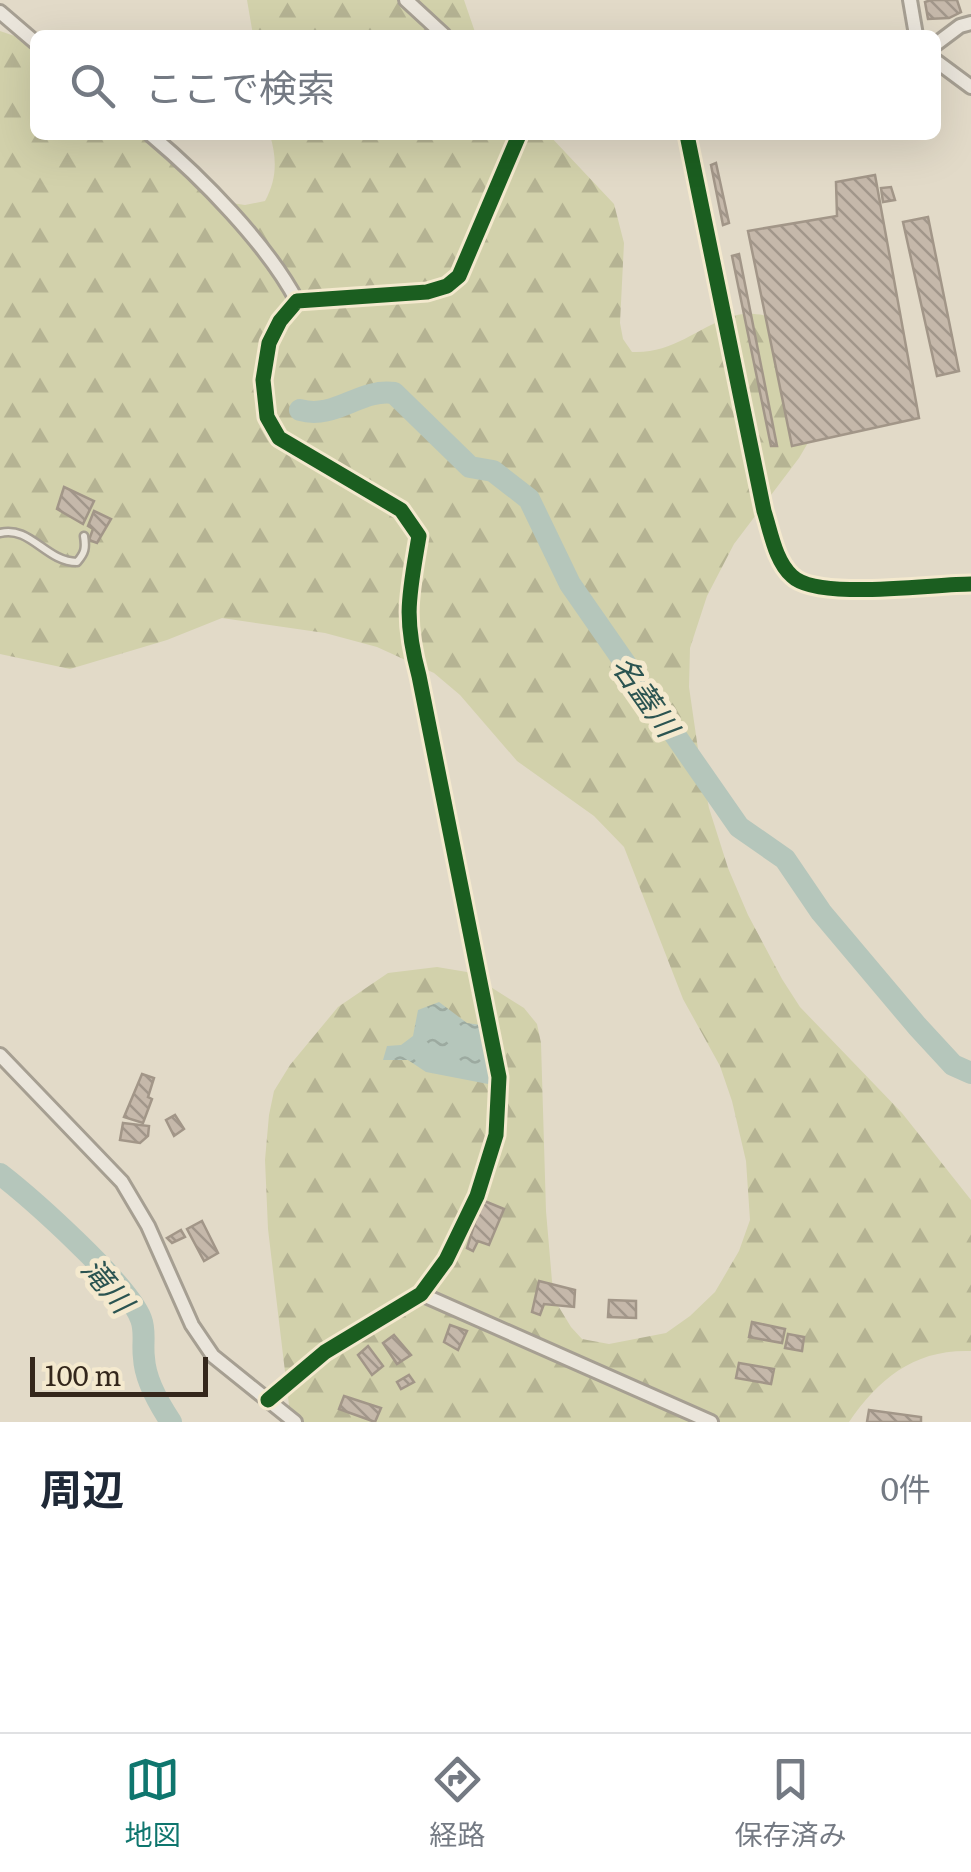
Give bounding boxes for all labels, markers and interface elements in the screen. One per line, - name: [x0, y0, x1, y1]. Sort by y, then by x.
- search box: [30, 30, 941, 140]
- text: ここで検索: [145, 57, 335, 114]
- icon: search: [65, 58, 120, 113]
- water label: 名蓋川: [603, 646, 693, 747]
- water label: 滝川: [73, 1247, 147, 1323]
- scale bar: [30, 1352, 208, 1396]
- text: 100 m: [45, 1353, 122, 1395]
- text: 周辺: [40, 1456, 124, 1518]
- text: 0件: [881, 1463, 931, 1511]
- tab: 地図: [124, 1752, 181, 1854]
- tab: 経路: [429, 1752, 486, 1854]
- tab: 保存済み: [734, 1752, 847, 1854]

